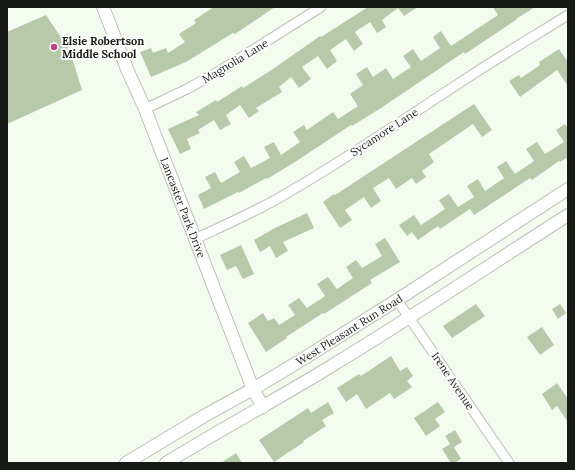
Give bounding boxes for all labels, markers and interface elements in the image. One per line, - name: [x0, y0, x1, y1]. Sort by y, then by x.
- place label: Elsie Robertson Middle School: [62, 34, 144, 61]
- street label: Magnolia Lane: [199, 36, 271, 86]
- marker: Elsie Robertson Middle School: [49, 42, 59, 52]
- street label: Sycamore Lane: [347, 105, 421, 159]
- street label: Lancaster Park Drive: [157, 155, 209, 260]
- street label: West Pleasant Run Road: [293, 291, 406, 369]
- street label: Irene Avenue: [428, 349, 478, 413]

